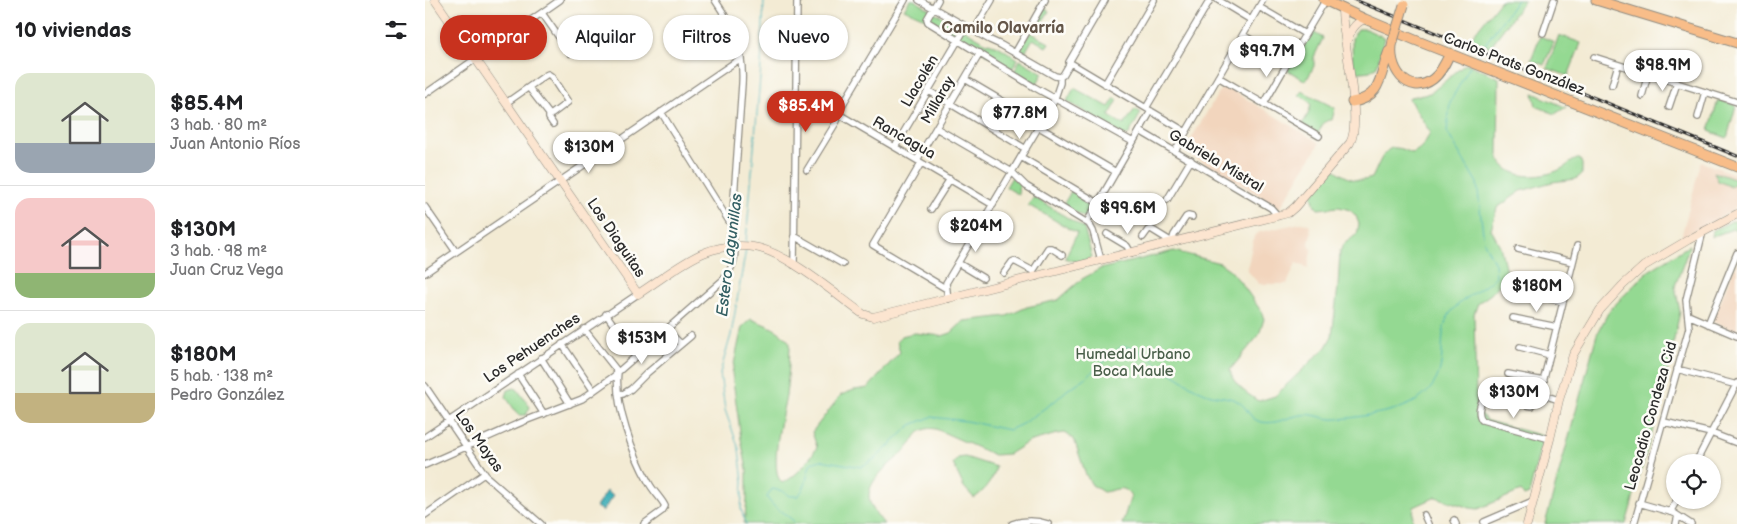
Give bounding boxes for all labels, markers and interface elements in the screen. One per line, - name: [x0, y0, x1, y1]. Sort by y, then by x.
- chip: Comprar: [440, 15, 547, 60]
- chip: Alquilar: [557, 15, 653, 60]
- chip: Filtros: [663, 15, 749, 60]
- chip: Nuevo: [759, 15, 848, 60]
- icon: filters: [382, 16, 410, 44]
- text: 10 viviendas: [15, 18, 131, 43]
- district label: Camilo Olavarría: [942, 19, 1064, 38]
- street label: Carlos Prats González: [1441, 28, 1588, 100]
- pin: $99.7M: [1226, 36, 1308, 78]
- text: $99.7M: [1239, 42, 1295, 61]
- pin: $98.9M: [1622, 49, 1704, 92]
- street label: Llacolén: [897, 51, 943, 111]
- text: $98.9M: [1635, 56, 1691, 75]
- street label: Millaray: [917, 73, 959, 127]
- pin: $85.4M: [765, 90, 847, 133]
- text: $85.4M: [170, 91, 244, 116]
- icon: home: [55, 93, 115, 153]
- text: $85.4M: [778, 97, 834, 116]
- pin: $77.8M: [979, 98, 1061, 140]
- text: $77.8M: [992, 104, 1048, 123]
- street label: Rancagua: [869, 112, 939, 164]
- text: 3 hab. · 80 m²: [170, 116, 267, 135]
- street label: Gabriela Mistral: [1165, 125, 1267, 197]
- pin: $130M: [554, 132, 624, 174]
- text: Juan Antonio Ríos: [170, 135, 300, 154]
- text: $130M: [564, 138, 614, 157]
- water label: Estero Lagunillas: [713, 192, 747, 318]
- pin: $99.6M: [1087, 192, 1169, 235]
- street label: Los Diaguitas: [582, 195, 650, 282]
- text: $99.6M: [1100, 199, 1156, 218]
- pin: $204M: [941, 210, 1011, 253]
- text: $130M: [170, 217, 236, 242]
- text: $204M: [949, 217, 1003, 236]
- icon: home: [55, 218, 115, 278]
- text: 3 hab. · 98 m²: [170, 242, 267, 261]
- text: Juan Cruz Vega: [170, 261, 284, 280]
- pin: $180M: [1502, 270, 1572, 313]
- text: $180M: [1512, 277, 1562, 296]
- street label: Los Pehuenches: [480, 308, 584, 387]
- pin: $153M: [607, 322, 677, 365]
- text: $153M: [617, 329, 667, 348]
- street label: Leocadio Condeza Cid: [1621, 339, 1681, 493]
- text: $180M: [170, 342, 237, 367]
- icon: home: [55, 343, 115, 403]
- park label: Humedal Urbano Boca Maule: [1075, 345, 1191, 381]
- text: 5 hab. · 138 m²: [170, 367, 273, 386]
- pin: $130M: [1479, 376, 1549, 419]
- text: $130M: [1489, 383, 1539, 402]
- text: Pedro González: [170, 386, 284, 405]
- street label: Los Mayas: [451, 406, 508, 476]
- map controls: [1666, 454, 1721, 509]
- button: locate: [1666, 454, 1721, 509]

